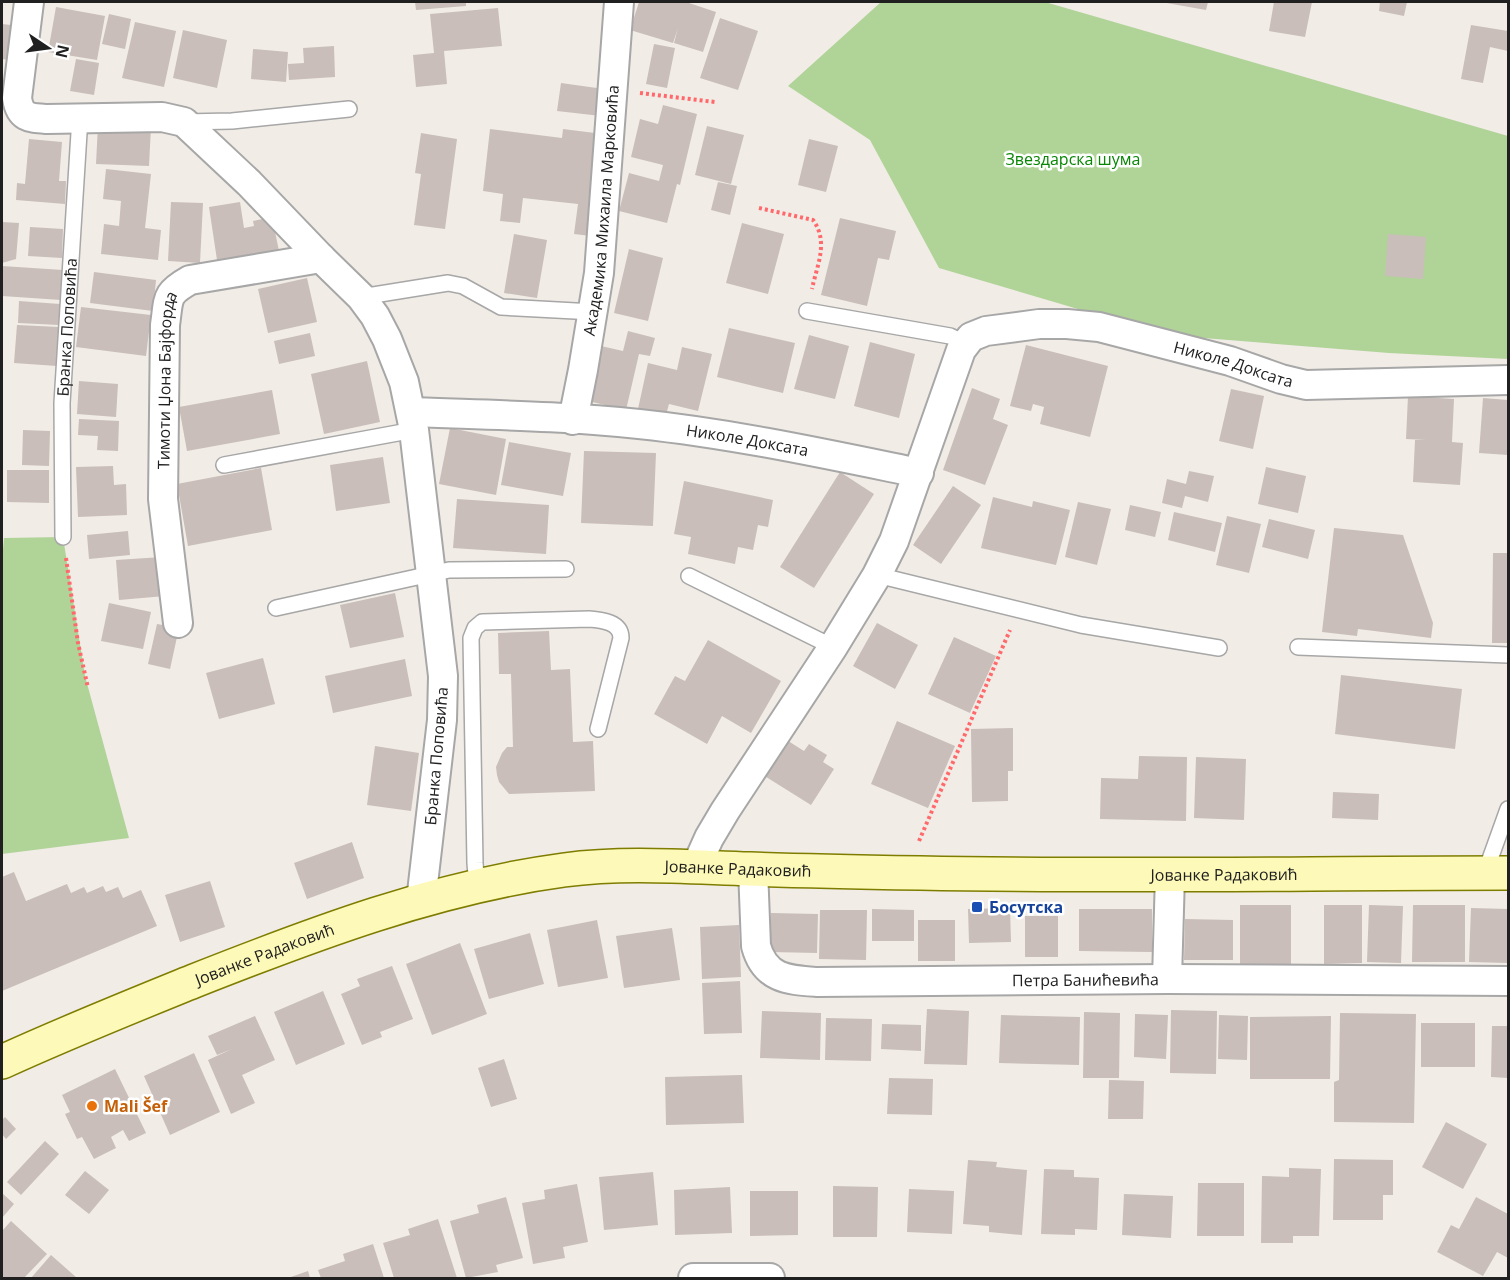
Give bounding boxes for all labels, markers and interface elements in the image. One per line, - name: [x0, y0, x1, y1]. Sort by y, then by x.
- north arrow: [18, 18, 78, 78]
- text: N: [50, 43, 75, 60]
- street label: Академика Михаила Марковића: [578, 84, 624, 337]
- park label: Звездарска шума: [1006, 148, 1140, 170]
- street label: Бранка Поповића: [51, 257, 82, 397]
- street label: Тимоти Џона Бајфорда: [152, 287, 182, 469]
- street label: Николе Доксата: [1171, 336, 1295, 393]
- street label: Николе Доксата: [685, 419, 811, 461]
- street label: Бранка Поповића: [419, 686, 453, 826]
- street label: Јованке Радаковић: [662, 855, 812, 882]
- street label: Јованке Радаковић: [1148, 863, 1298, 886]
- place label: Босутска: [989, 896, 1063, 918]
- marker: Босутска: [970, 900, 984, 914]
- street label: Јованке Радаковић: [190, 918, 337, 991]
- street label: Петра Банићевића: [1012, 968, 1159, 991]
- place label: Mali Šef: [104, 1095, 168, 1117]
- marker: Mali Šef: [85, 1099, 99, 1113]

